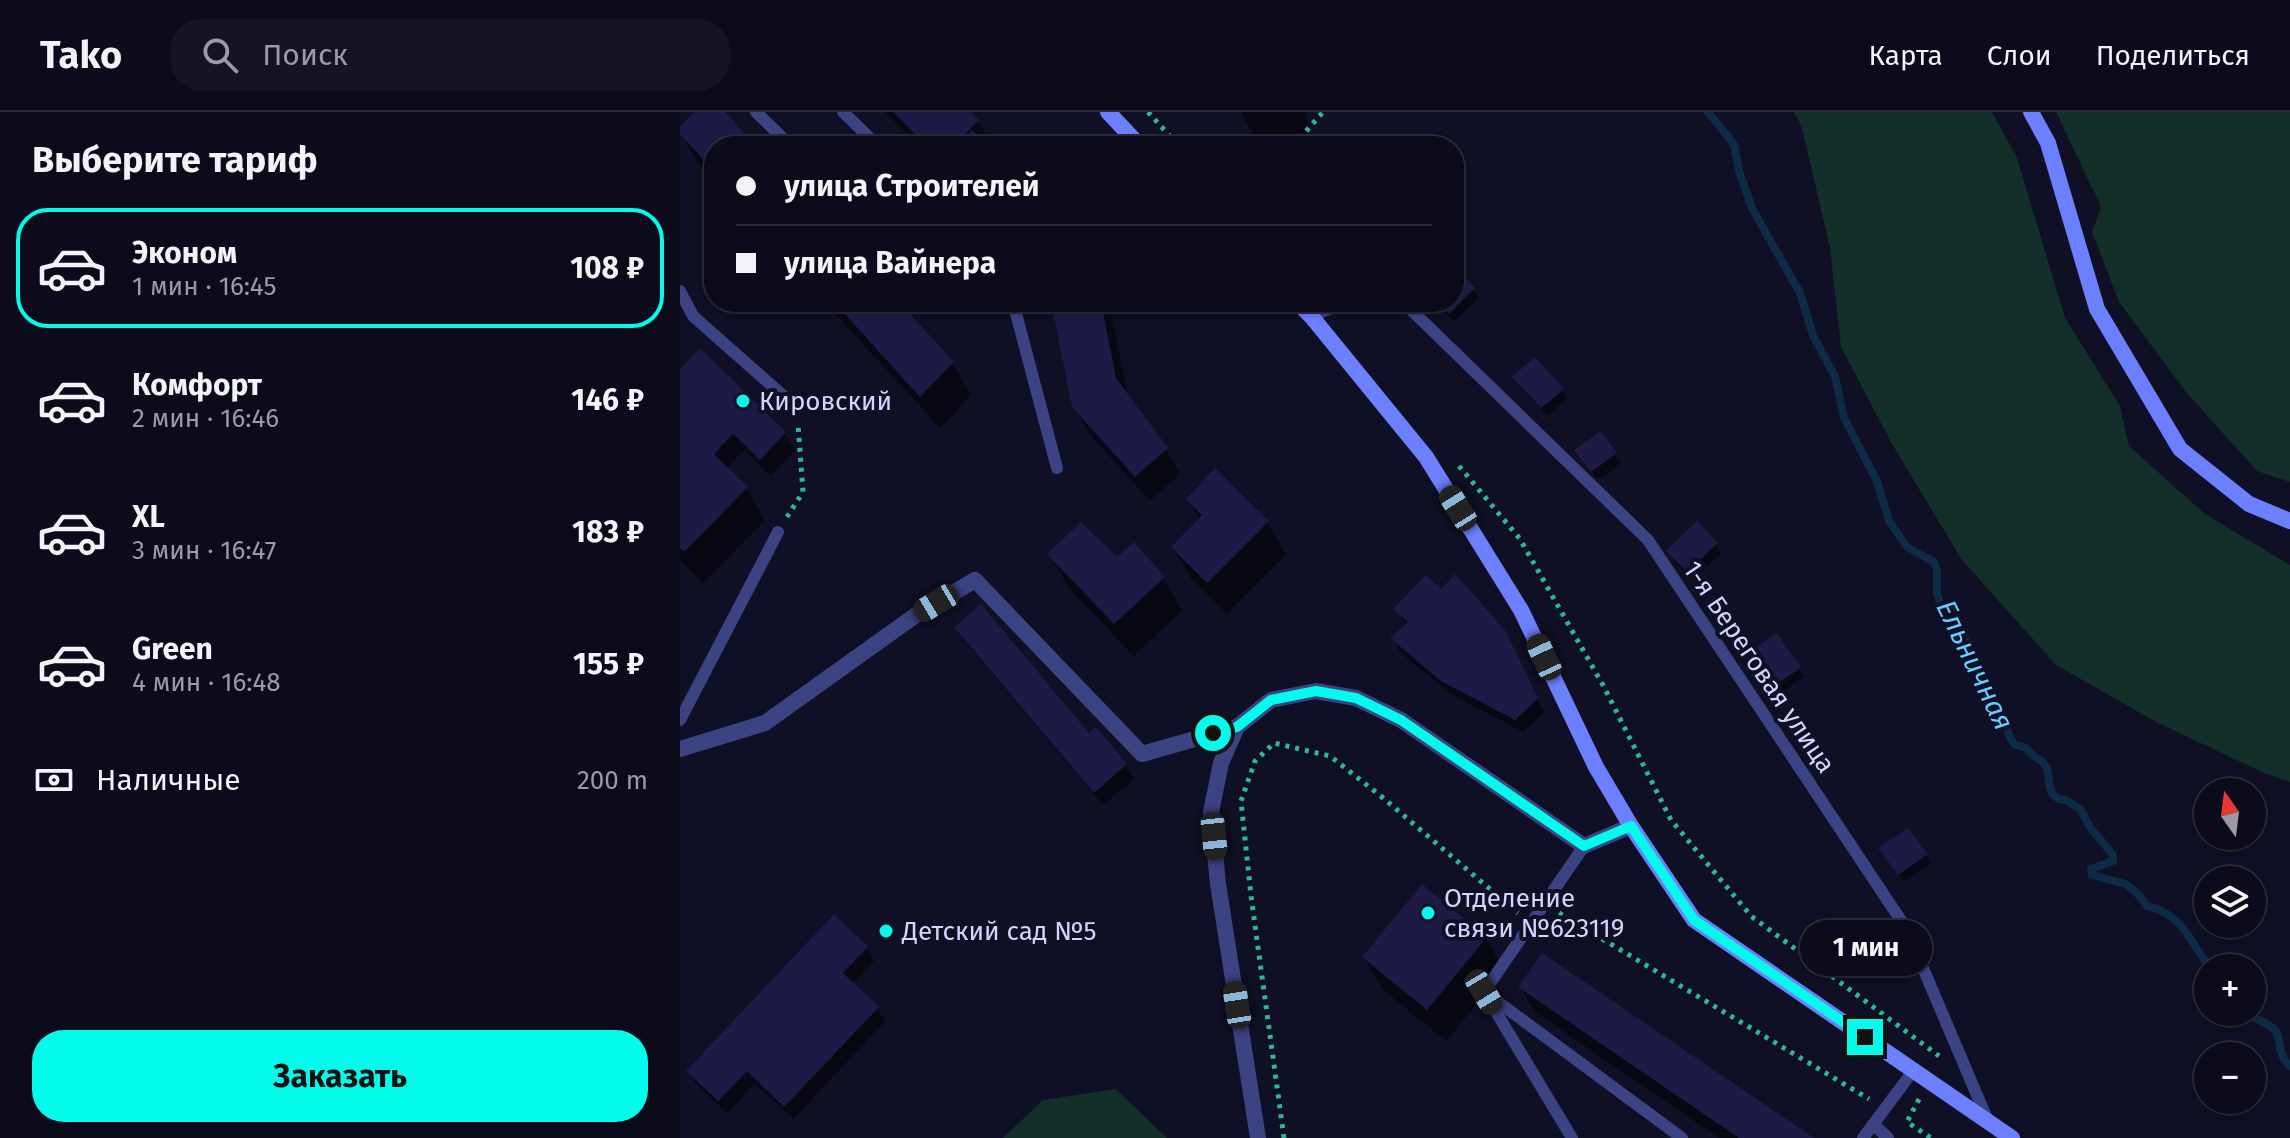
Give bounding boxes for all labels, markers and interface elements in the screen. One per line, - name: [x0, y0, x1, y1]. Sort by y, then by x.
- search box: [170, 19, 730, 91]
- text: Tako: [40, 32, 122, 78]
- icon: search: [198, 33, 242, 77]
- text: Поиск: [262, 37, 348, 73]
- text: Карта: [1868, 39, 1943, 72]
- text: Слои: [1987, 39, 2052, 72]
- text: Поделиться: [2096, 39, 2250, 72]
- text: Выберите тариф: [32, 138, 318, 182]
- text: улица Строителей: [784, 168, 1040, 204]
- icon: car: [36, 232, 108, 304]
- text: Эконом: [132, 235, 237, 271]
- text: улица Вайнера: [784, 245, 996, 281]
- text: 108 ₽: [570, 250, 644, 286]
- text: 1 мин · 16:45: [132, 271, 276, 302]
- icon: car: [36, 364, 108, 436]
- text: Комфорт: [132, 367, 262, 403]
- text: 146 ₽: [571, 382, 644, 418]
- place label: Кировский: [759, 386, 892, 417]
- marker: Кировский: [734, 392, 752, 410]
- text: 2 мин · 16:46: [132, 403, 279, 434]
- car: [1435, 481, 1481, 535]
- icon: car: [36, 496, 108, 568]
- text: XL: [132, 499, 165, 535]
- text: 183 ₽: [572, 514, 644, 550]
- text: 3 мин · 16:47: [132, 535, 276, 566]
- street label: 1-я Береговая улица: [1676, 555, 1842, 779]
- car: [909, 580, 963, 626]
- water label: Ельничная: [1929, 595, 2021, 735]
- icon: car: [36, 628, 108, 700]
- car: [1523, 630, 1565, 684]
- text: Green: [132, 631, 213, 667]
- text: 155 ₽: [573, 646, 644, 682]
- text: 4 мин · 16:48: [132, 667, 281, 698]
- route start: [1195, 715, 1231, 751]
- icon: cash: [32, 758, 76, 802]
- text: Наличные: [96, 762, 241, 798]
- text: 200 m: [577, 765, 648, 796]
- north arrow: [2194, 778, 2266, 850]
- map controls: [2194, 778, 2266, 1114]
- car: [1200, 811, 1228, 861]
- button: layers: [2194, 866, 2266, 938]
- place label: Отделение связи №623119: [1444, 883, 1624, 944]
- marker: Отделение связи №623119: [1419, 904, 1437, 922]
- place label: Детский сад №5: [901, 916, 1096, 947]
- callout: 1 мин: [1799, 921, 1931, 977]
- marker: Детский сад №5: [877, 922, 895, 940]
- text: 1 мин: [1833, 932, 1899, 963]
- button: +: [2194, 954, 2266, 1026]
- car: [1461, 965, 1507, 1019]
- car: [1221, 979, 1253, 1031]
- route end: [1847, 1019, 1883, 1055]
- button: Заказать: [32, 1030, 648, 1122]
- button: −: [2194, 1042, 2266, 1114]

